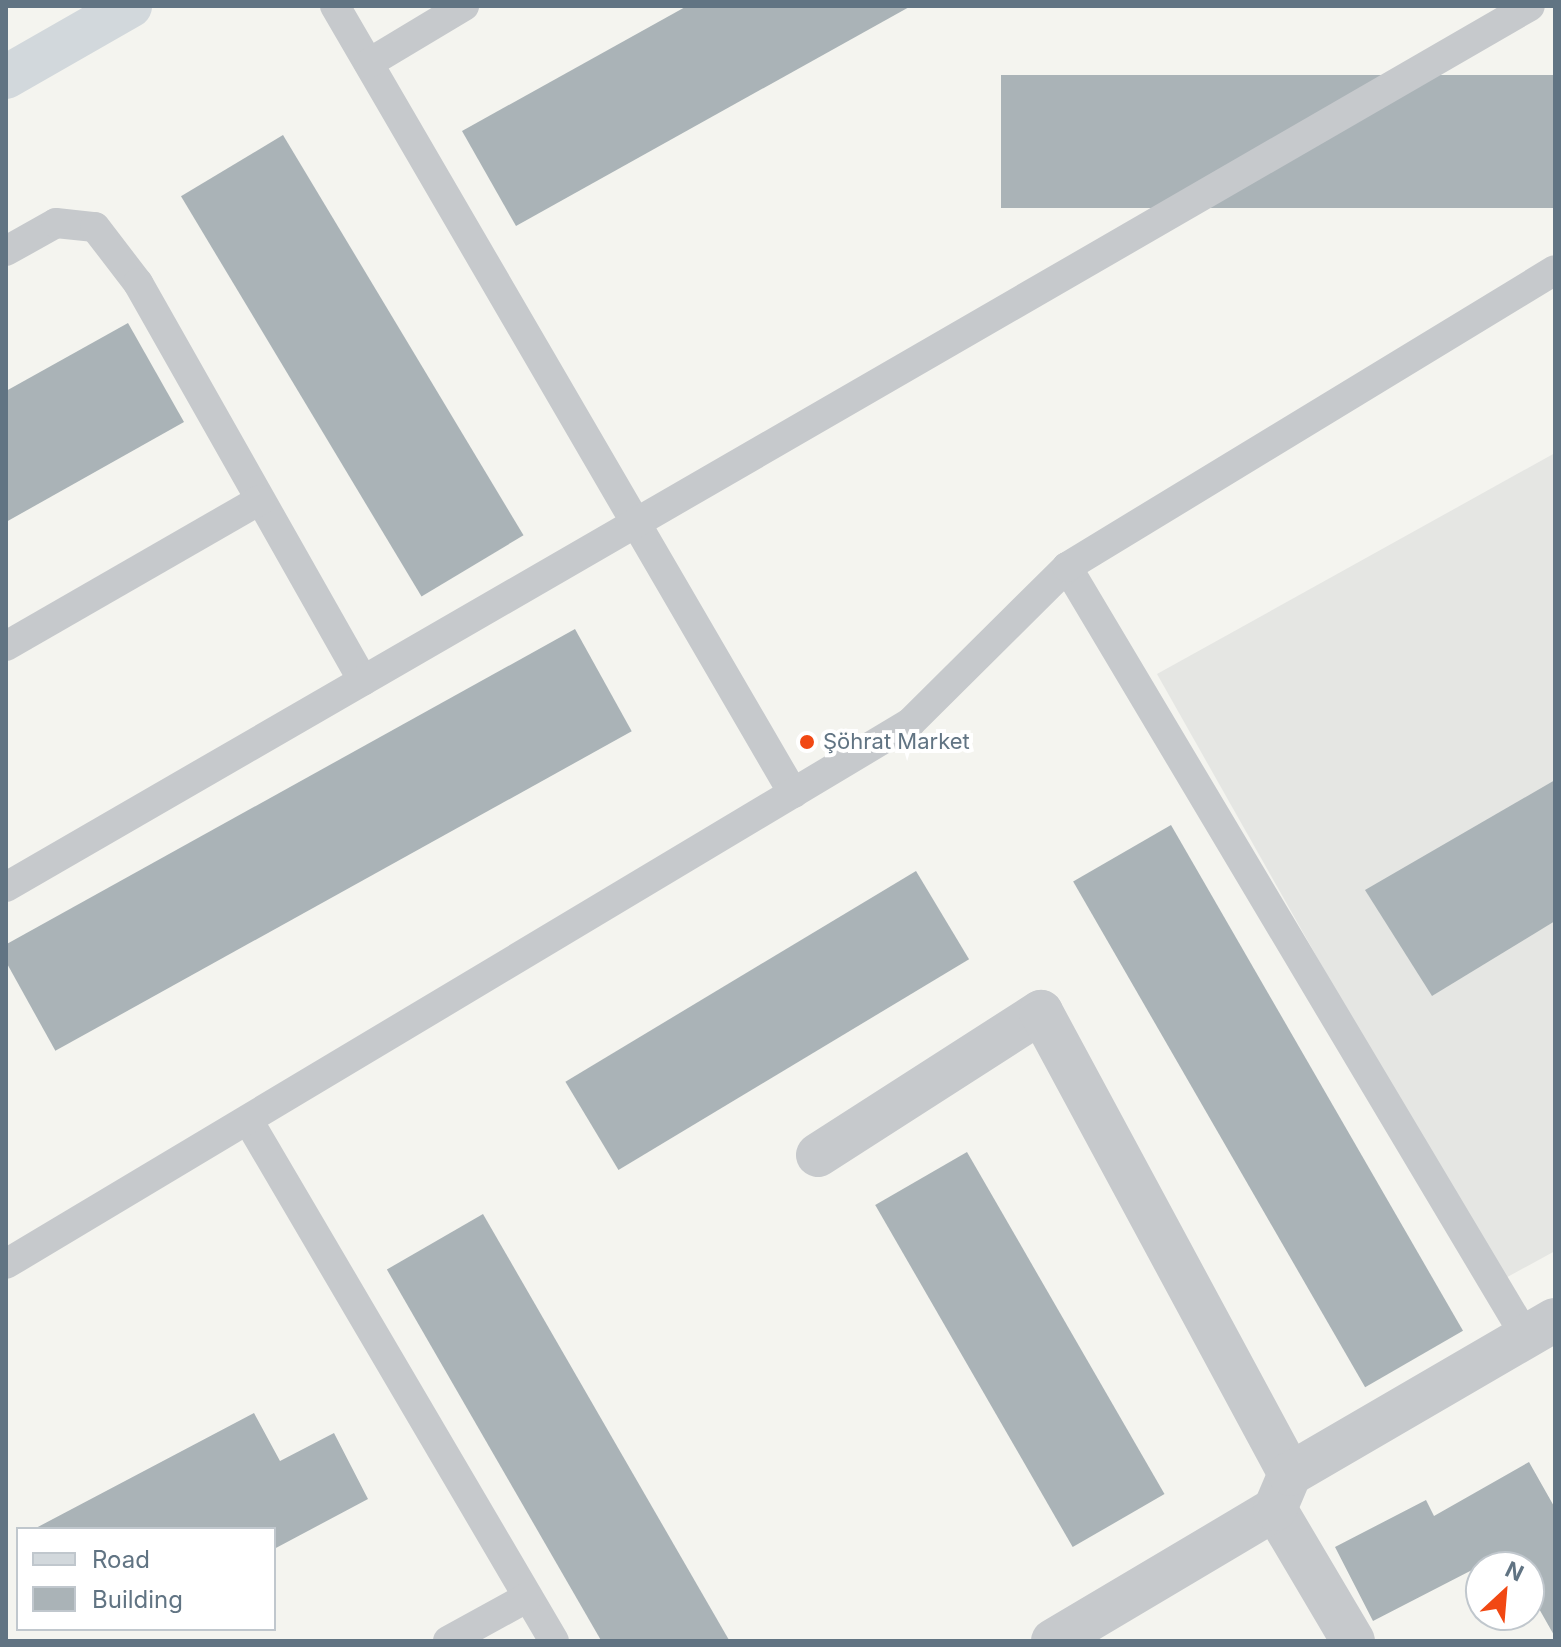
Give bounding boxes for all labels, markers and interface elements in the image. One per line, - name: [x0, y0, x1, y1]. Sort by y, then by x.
- place label: Şöhrat Market: [823, 729, 970, 755]
- marker: Şöhrat Market: [798, 733, 816, 751]
- legend: [16, 1527, 276, 1631]
- text: Road: [92, 1545, 150, 1574]
- north arrow: [1465, 1551, 1545, 1631]
- text: N: [1501, 1556, 1528, 1587]
- text: Building: [92, 1585, 183, 1614]

